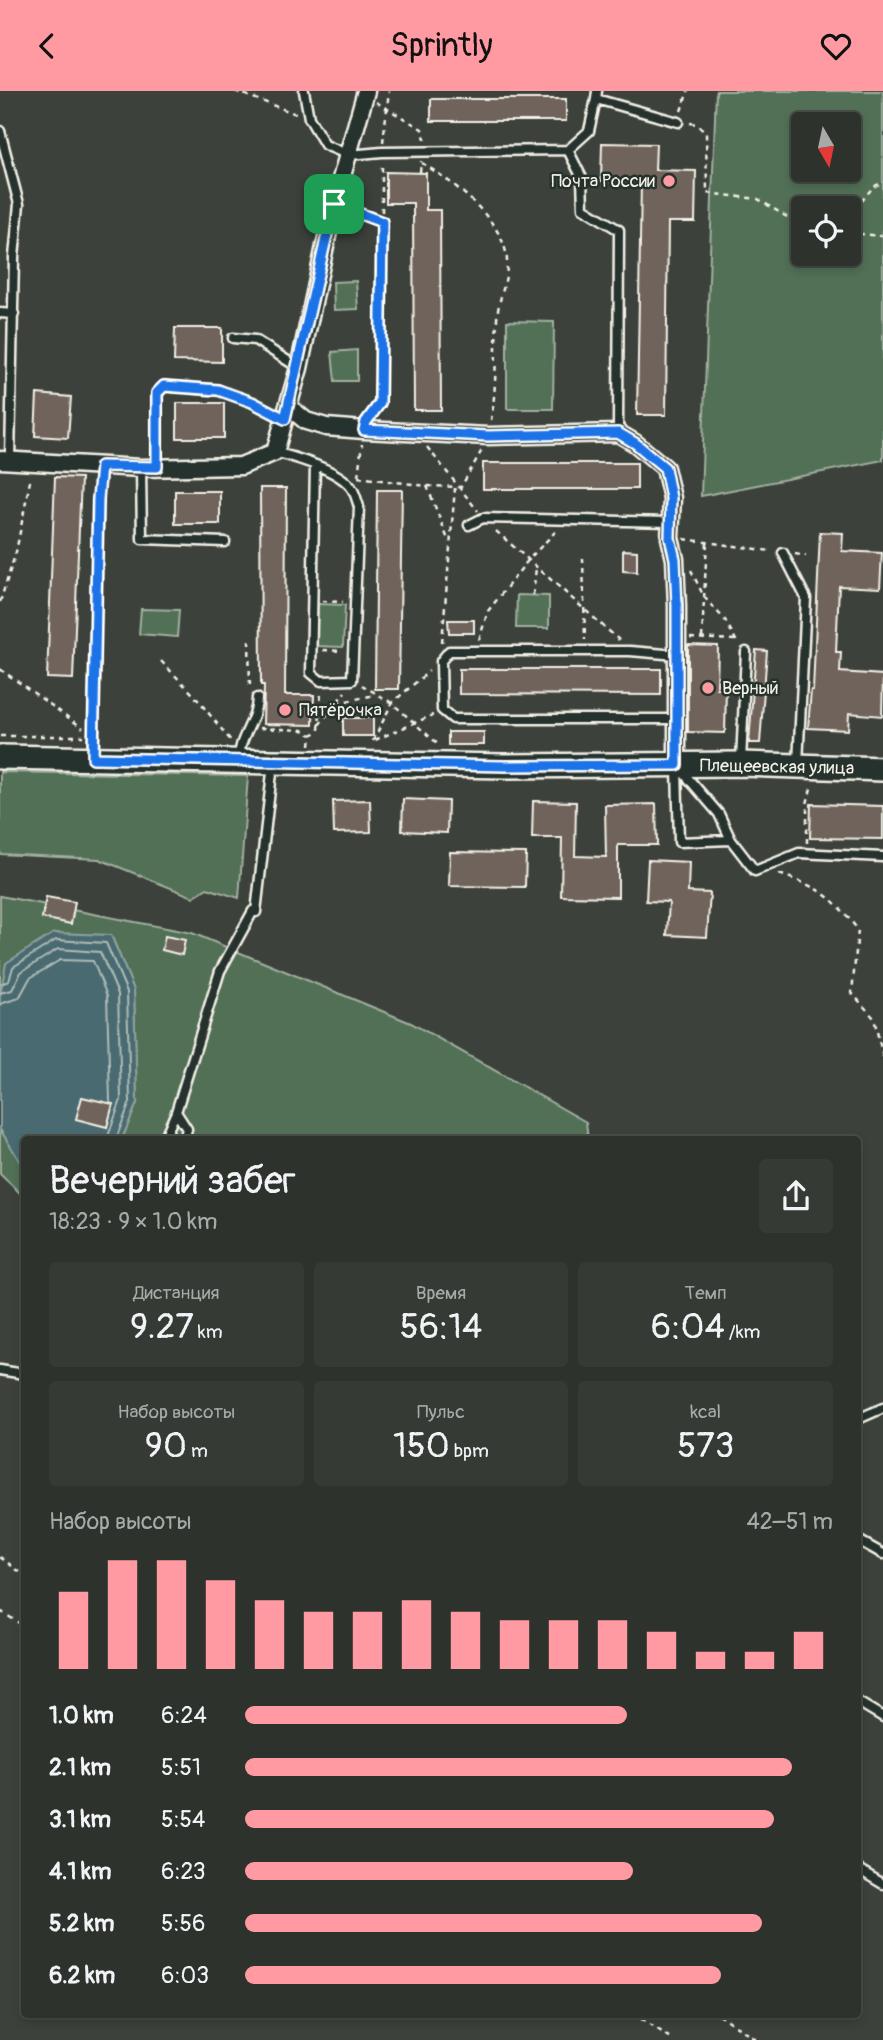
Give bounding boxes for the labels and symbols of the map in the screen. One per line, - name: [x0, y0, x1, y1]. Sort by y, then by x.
- north arrow: [791, 112, 861, 182]
- place label: Почта России: [551, 170, 655, 193]
- marker: Почта России: [661, 173, 677, 189]
- pin: [304, 174, 364, 234]
- place label: Верный: [722, 677, 779, 700]
- marker: Верный: [700, 680, 716, 696]
- place label: Пятёрочка: [299, 699, 382, 722]
- marker: Пятёрочка: [277, 702, 293, 718]
- street label: Плещеевская улица: [700, 754, 854, 780]

